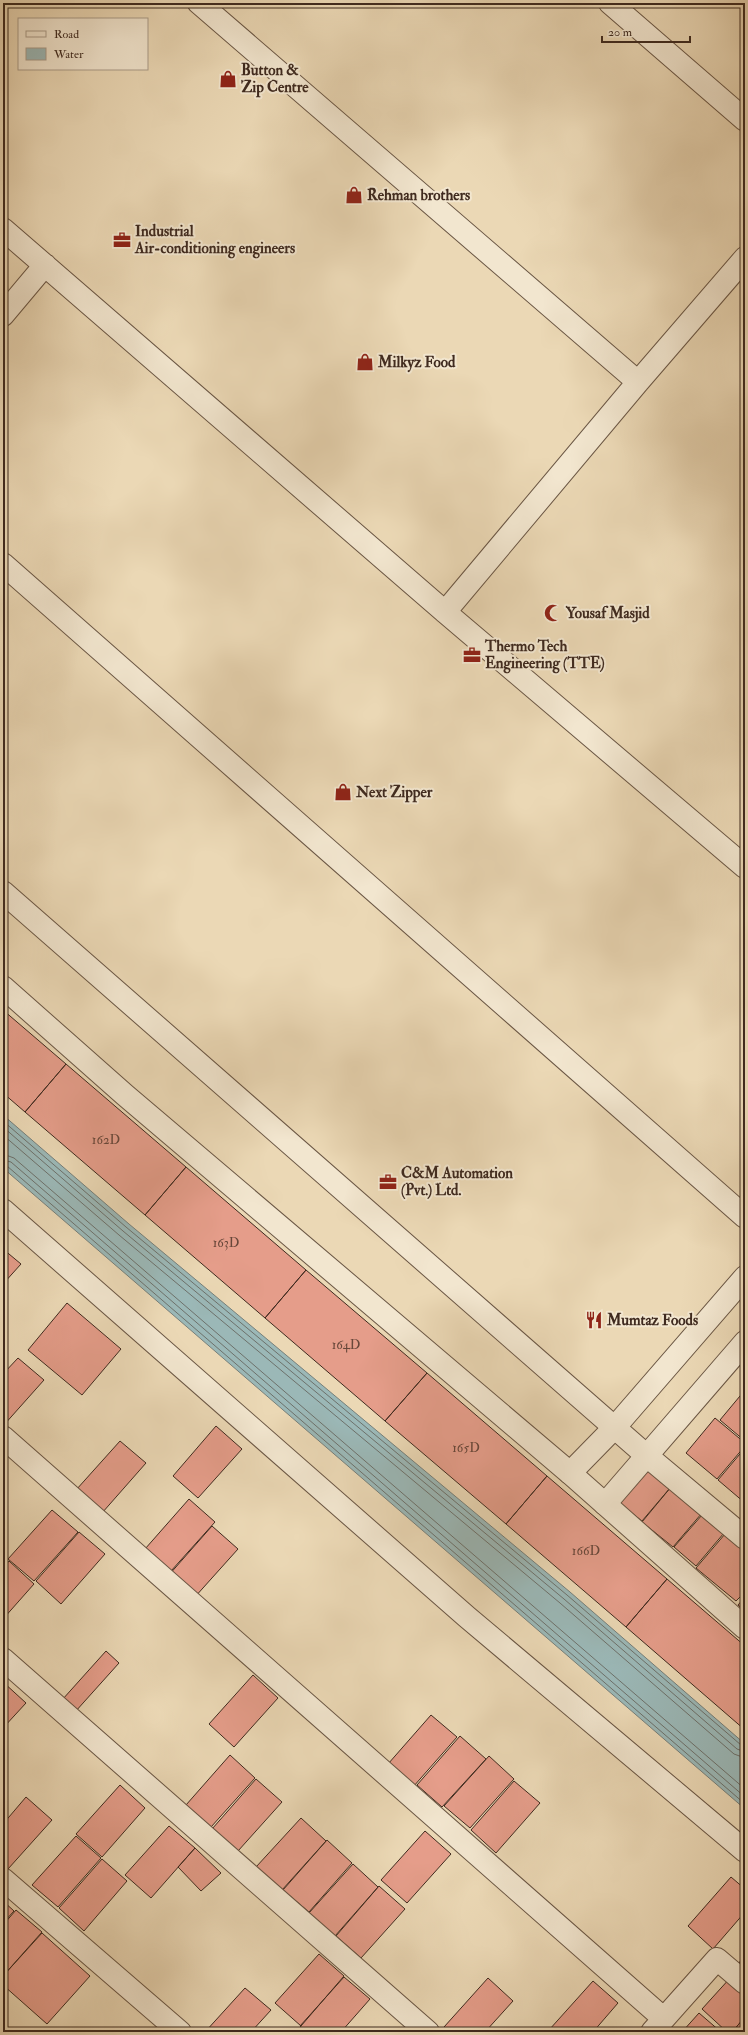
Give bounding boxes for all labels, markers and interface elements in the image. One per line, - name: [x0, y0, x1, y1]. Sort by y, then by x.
- legend: [18, 18, 148, 70]
- scale bar: [602, 18, 690, 44]
- text: 20 m: [608, 25, 633, 40]
- text: Road: [54, 27, 79, 42]
- text: Water: [53, 47, 84, 62]
- place label: Button & Zip Centre: [241, 61, 309, 98]
- shop icon: Button & Zip Centre: [218, 69, 238, 89]
- shop icon: Rehman brothers: [344, 185, 364, 205]
- place label: Rehman brothers: [367, 186, 470, 205]
- place label: Industrial Air-conditioning engineers: [134, 222, 295, 259]
- office icon: Industrial Air-conditioning engineers: [112, 230, 132, 250]
- shop icon: Milkyz Food: [355, 352, 375, 372]
- place label: Milkyz Food: [377, 353, 456, 373]
- mosque icon: Yousaf Masjid: [543, 603, 563, 623]
- place label: Yousaf Masjid: [565, 604, 650, 623]
- place label: Thermo Tech Engineering (TTE): [484, 637, 605, 674]
- office icon: Thermo Tech Engineering (TTE): [462, 645, 482, 665]
- shop icon: Next Zipper: [333, 782, 353, 802]
- place label: Next Zipper: [355, 783, 433, 803]
- house number: 162D: [92, 1132, 120, 1148]
- place label: C&M Automation (Pvt.) Ltd.: [401, 1164, 513, 1200]
- office icon: C&M Automation (Pvt.) Ltd.: [378, 1172, 398, 1192]
- house number: 163D: [213, 1235, 239, 1251]
- restaurant icon: Mumtaz Foods: [584, 1310, 604, 1330]
- place label: Mumtaz Foods: [606, 1311, 698, 1330]
- house number: 164D: [332, 1337, 360, 1353]
- house number: 165D: [452, 1440, 480, 1456]
- house number: 166D: [572, 1543, 600, 1559]

